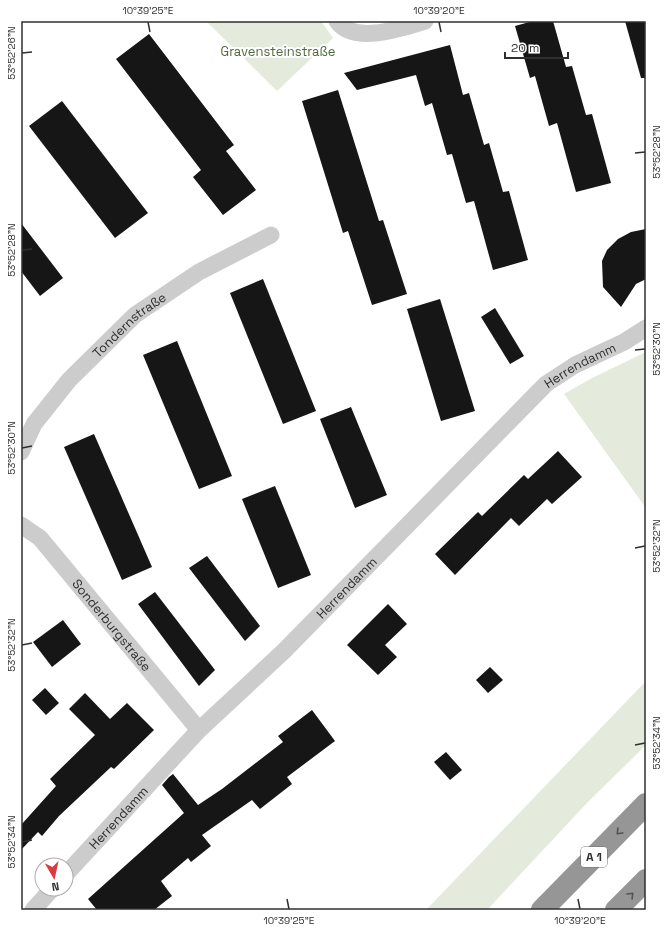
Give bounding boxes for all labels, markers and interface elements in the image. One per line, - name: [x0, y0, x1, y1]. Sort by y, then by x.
- text: 10°39'25"E: [123, 4, 174, 17]
- text: 10°39'20"E: [413, 4, 465, 17]
- text: 53°52'26"N: [5, 26, 18, 80]
- scale bar: [505, 34, 568, 60]
- text: 20 m: [511, 40, 539, 56]
- park label: Gravensteinstraße: [221, 43, 335, 60]
- text: 53°52'28"N: [650, 125, 663, 179]
- text: 53°52'28"N: [5, 223, 18, 277]
- street label: Tondernstraße: [89, 289, 169, 361]
- text: 53°52'30"N: [650, 322, 663, 376]
- street label: Herrendamm: [541, 339, 619, 392]
- text: 53°52'30"N: [5, 421, 18, 475]
- text: 53°52'32"N: [650, 519, 663, 573]
- street label: Herrendamm: [313, 553, 381, 622]
- street label: Sonderburgstraße: [68, 576, 155, 675]
- text: 53°52'32"N: [5, 618, 18, 672]
- text: 53°52'34"N: [650, 716, 663, 770]
- street label: Herrendamm: [85, 783, 152, 853]
- text: 53°52'34"N: [5, 815, 18, 869]
- one-way arrow: [616, 827, 624, 835]
- road number: A 1: [581, 847, 607, 867]
- north arrow: [34, 857, 74, 897]
- text: N: [51, 879, 60, 894]
- one-way arrow: [626, 892, 634, 900]
- text: 10°39'25"E: [264, 914, 315, 927]
- text: 10°39'20"E: [554, 914, 606, 927]

